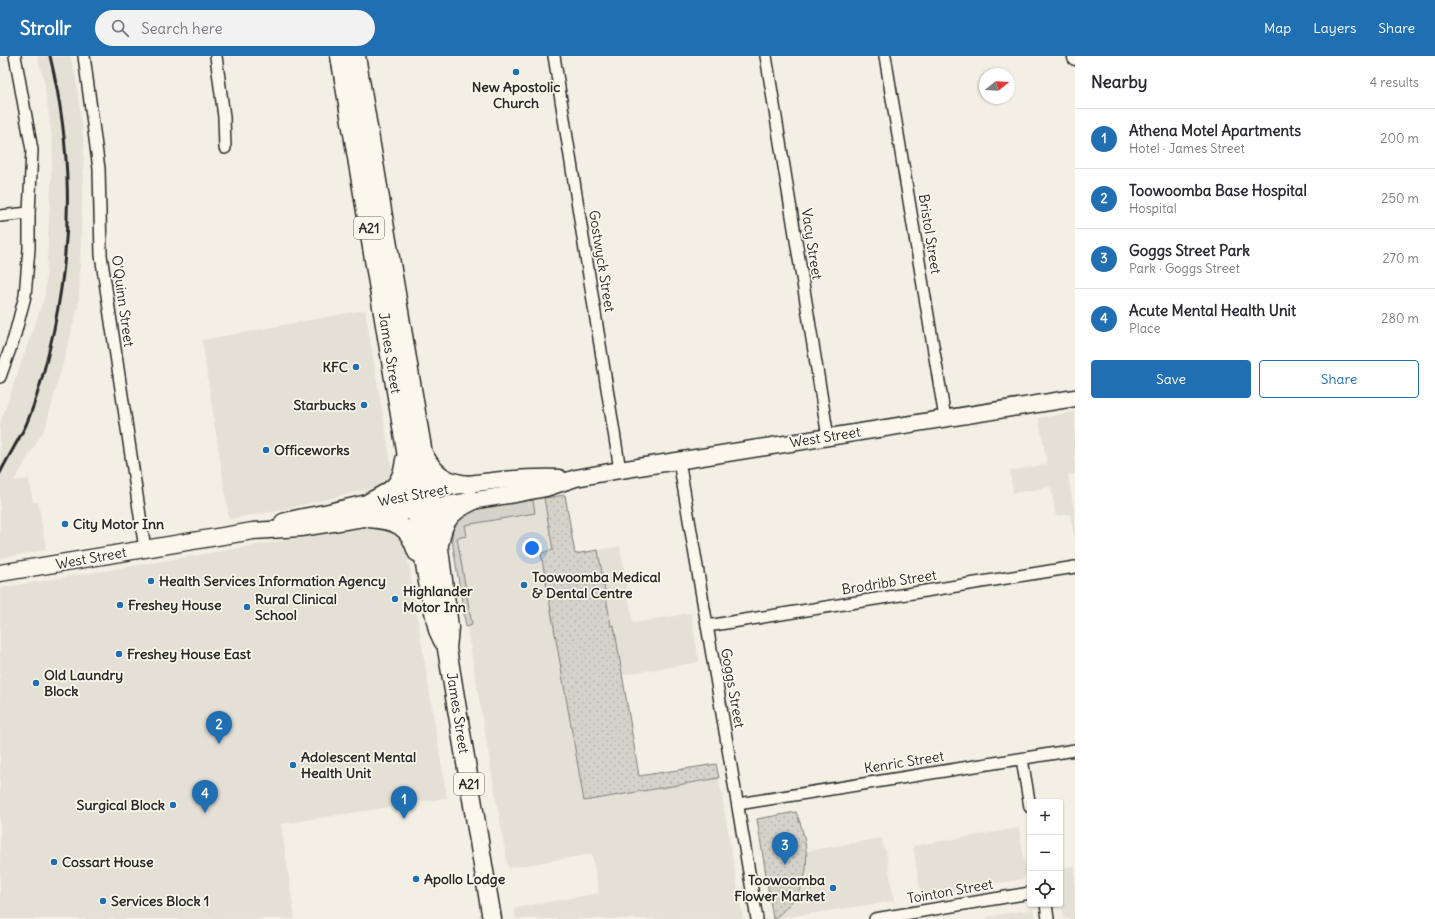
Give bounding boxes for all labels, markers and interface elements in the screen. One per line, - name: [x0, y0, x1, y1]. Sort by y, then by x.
- search box: [95, 10, 375, 46]
- text: Strollr: [20, 16, 71, 40]
- icon: search: [109, 17, 131, 39]
- text: Search here: [141, 19, 223, 38]
- text: Map: [1264, 19, 1291, 37]
- text: Layers: [1313, 19, 1356, 37]
- text: Share: [1378, 19, 1415, 37]
- marker: New Apostolic Church: [511, 67, 521, 77]
- north arrow: [979, 68, 1015, 104]
- text: Nearby: [1091, 71, 1147, 93]
- text: 4 results: [1370, 74, 1419, 91]
- place label: New Apostolic Church: [472, 78, 560, 112]
- text: Athena Motel Apartments: [1129, 121, 1301, 140]
- text: 1: [1101, 130, 1107, 147]
- text: 200 m: [1380, 130, 1419, 147]
- text: Hotel · James Street: [1129, 140, 1245, 157]
- text: Toowoomba Base Hospital: [1129, 181, 1307, 200]
- text: 2: [1100, 190, 1108, 207]
- text: 250 m: [1381, 190, 1419, 207]
- street label: Bristol Street: [915, 193, 945, 276]
- text: Hospital: [1129, 200, 1177, 217]
- street label: Vacy Street: [797, 207, 827, 281]
- street label: Gostwyck Street: [585, 209, 619, 314]
- road number: A21: [354, 217, 384, 239]
- text: Goggs Street Park: [1129, 241, 1250, 260]
- text: 3: [1100, 250, 1108, 267]
- text: 270 m: [1382, 250, 1419, 267]
- street label: O'Quinn Street: [108, 254, 138, 348]
- text: Park · Goggs Street: [1129, 260, 1240, 277]
- text: Acute Mental Health Unit: [1129, 301, 1296, 320]
- text: 4: [1100, 310, 1108, 327]
- text: 280 m: [1381, 310, 1419, 327]
- street label: James Street: [375, 311, 405, 395]
- text: Place: [1129, 320, 1160, 337]
- place label: KFC: [322, 358, 348, 376]
- button: Save: [1091, 360, 1251, 398]
- button: Share: [1259, 360, 1419, 398]
- marker: KFC: [351, 362, 361, 372]
- place label: Starbucks: [294, 396, 357, 414]
- marker: Starbucks: [359, 400, 369, 410]
- street label: West Street: [788, 422, 862, 451]
- place label: Officeworks: [274, 441, 350, 459]
- marker: Officeworks: [261, 445, 271, 455]
- street label: West Street: [376, 480, 450, 510]
- place label: City Motor Inn: [73, 515, 164, 533]
- marker: City Motor Inn: [60, 519, 70, 529]
- your location: [522, 538, 542, 558]
- street label: West Street: [54, 543, 128, 573]
- street label: Brodribb Street: [840, 566, 938, 598]
- place label: Toowoomba Medical & Dental Centre: [532, 568, 661, 602]
- place label: Health Services Information Agency: [159, 572, 386, 590]
- marker: Health Services Information Agency: [146, 576, 156, 586]
- marker: Toowoomba Medical & Dental Centre: [519, 580, 529, 590]
- place label: Highlander Motor Inn: [403, 582, 473, 616]
- place label: Rural Clinical School: [255, 590, 337, 624]
- marker: Highlander Motor Inn: [390, 594, 400, 604]
- place label: Freshey House: [128, 596, 222, 614]
- marker: Freshey House: [115, 600, 125, 610]
- marker: Rural Clinical School: [242, 602, 252, 612]
- place label: Freshey House East: [127, 645, 251, 663]
- street label: Goggs Street: [717, 647, 749, 730]
- marker: Freshey House East: [114, 649, 124, 659]
- place label: Old Laundry Block: [44, 666, 123, 700]
- street label: James Street: [443, 671, 473, 755]
- marker: Old Laundry Block: [31, 678, 41, 688]
- pin: 2: [206, 711, 232, 744]
- street label: Kenric Street: [863, 747, 945, 777]
- place label: Adolescent Mental Health Unit: [301, 748, 416, 782]
- marker: Adolescent Mental Health Unit: [288, 760, 298, 770]
- road number: A21: [454, 773, 484, 795]
- pin: 4: [192, 780, 218, 813]
- pin: 1: [391, 786, 417, 819]
- place label: Surgical Block: [77, 796, 165, 814]
- map controls: [1027, 799, 1063, 907]
- button: +: [1027, 799, 1063, 835]
- marker: Surgical Block: [168, 800, 178, 810]
- pin: 3: [772, 832, 798, 865]
- button: −: [1027, 835, 1063, 871]
- place label: Cossart House: [62, 853, 154, 871]
- marker: Cossart House: [49, 857, 59, 867]
- place label: Apollo Lodge: [424, 870, 506, 888]
- place label: Toowoomba Flower Market: [734, 871, 825, 905]
- button: locate: [1027, 871, 1063, 907]
- marker: Apollo Lodge: [411, 874, 421, 884]
- street label: Tointon Street: [906, 875, 995, 907]
- marker: Toowoomba Flower Market: [828, 883, 838, 893]
- place label: Services Block 1: [111, 892, 209, 910]
- marker: Services Block 1: [98, 896, 108, 906]

